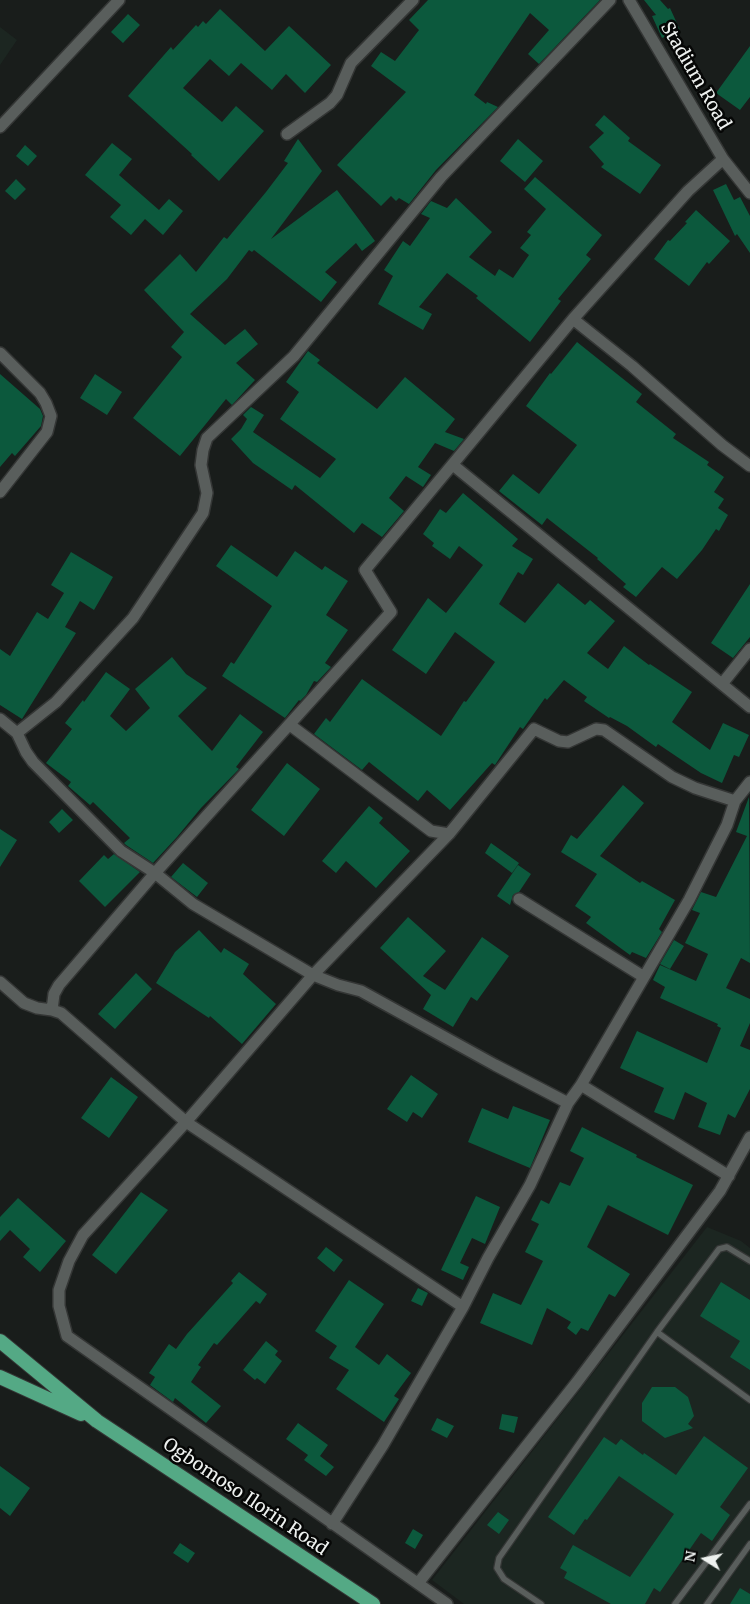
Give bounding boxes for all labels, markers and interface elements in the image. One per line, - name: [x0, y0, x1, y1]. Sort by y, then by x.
- street label: Stadium Road: [655, 18, 735, 134]
- street label: Ogbomoso Ilorin Road: [159, 1434, 331, 1560]
- north arrow: [680, 1534, 730, 1584]
- text: N: [680, 1549, 700, 1563]

